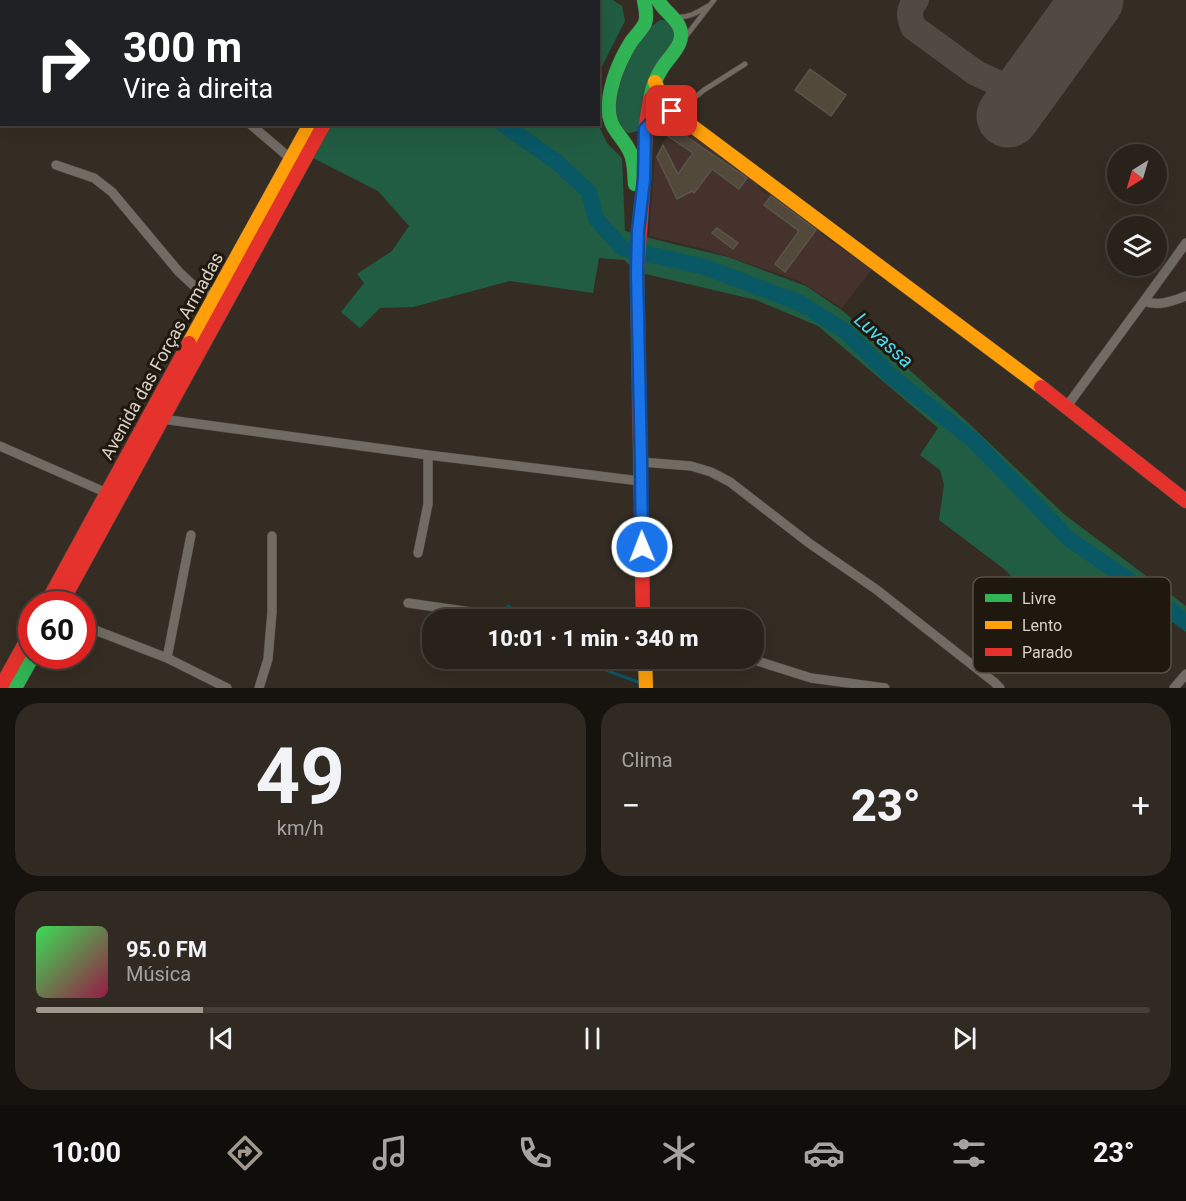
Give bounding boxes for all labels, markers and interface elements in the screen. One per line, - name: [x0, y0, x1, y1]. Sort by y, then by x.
- text: 300 m: [123, 23, 242, 72]
- icon: right: [24, 24, 102, 102]
- text: Vire à direita: [123, 73, 273, 105]
- pin: [646, 85, 697, 136]
- icon: arrive: [655, 94, 688, 127]
- north arrow: [1107, 144, 1167, 204]
- map controls: [1107, 144, 1167, 276]
- button: layers: [1107, 216, 1167, 276]
- street label: Avenida das Forças Armadas: [96, 249, 227, 463]
- water label: Luvassa: [850, 307, 918, 373]
- position arrow: [610, 515, 674, 579]
- legend: [973, 577, 1171, 673]
- text: Livre: [1022, 589, 1056, 608]
- speed limit sign: 60: [18, 591, 96, 669]
- text: Lento: [1022, 616, 1062, 635]
- text: 10:01 · 1 min · 340 m: [488, 626, 698, 651]
- text: Parado: [1022, 643, 1073, 662]
- text: 49: [255, 731, 345, 822]
- text: Clima: [622, 748, 673, 772]
- text: 23°: [851, 779, 921, 832]
- text: −: [622, 786, 640, 825]
- text: +: [1131, 786, 1150, 825]
- text: km/h: [277, 816, 324, 840]
- text: 95.0 FM: [126, 937, 207, 962]
- text: Música: [126, 962, 191, 986]
- icon: previous: [205, 1022, 238, 1055]
- icon: pause: [576, 1022, 609, 1055]
- icon: next: [948, 1022, 981, 1055]
- icon: directions: [224, 1132, 266, 1174]
- icon: music: [369, 1132, 411, 1174]
- icon: phone: [514, 1132, 556, 1174]
- icon: climate: [658, 1132, 700, 1174]
- icon: car: [803, 1132, 845, 1174]
- icon: filters: [948, 1132, 990, 1174]
- text: 10:00: [51, 1137, 121, 1169]
- text: 23°: [1093, 1137, 1135, 1169]

